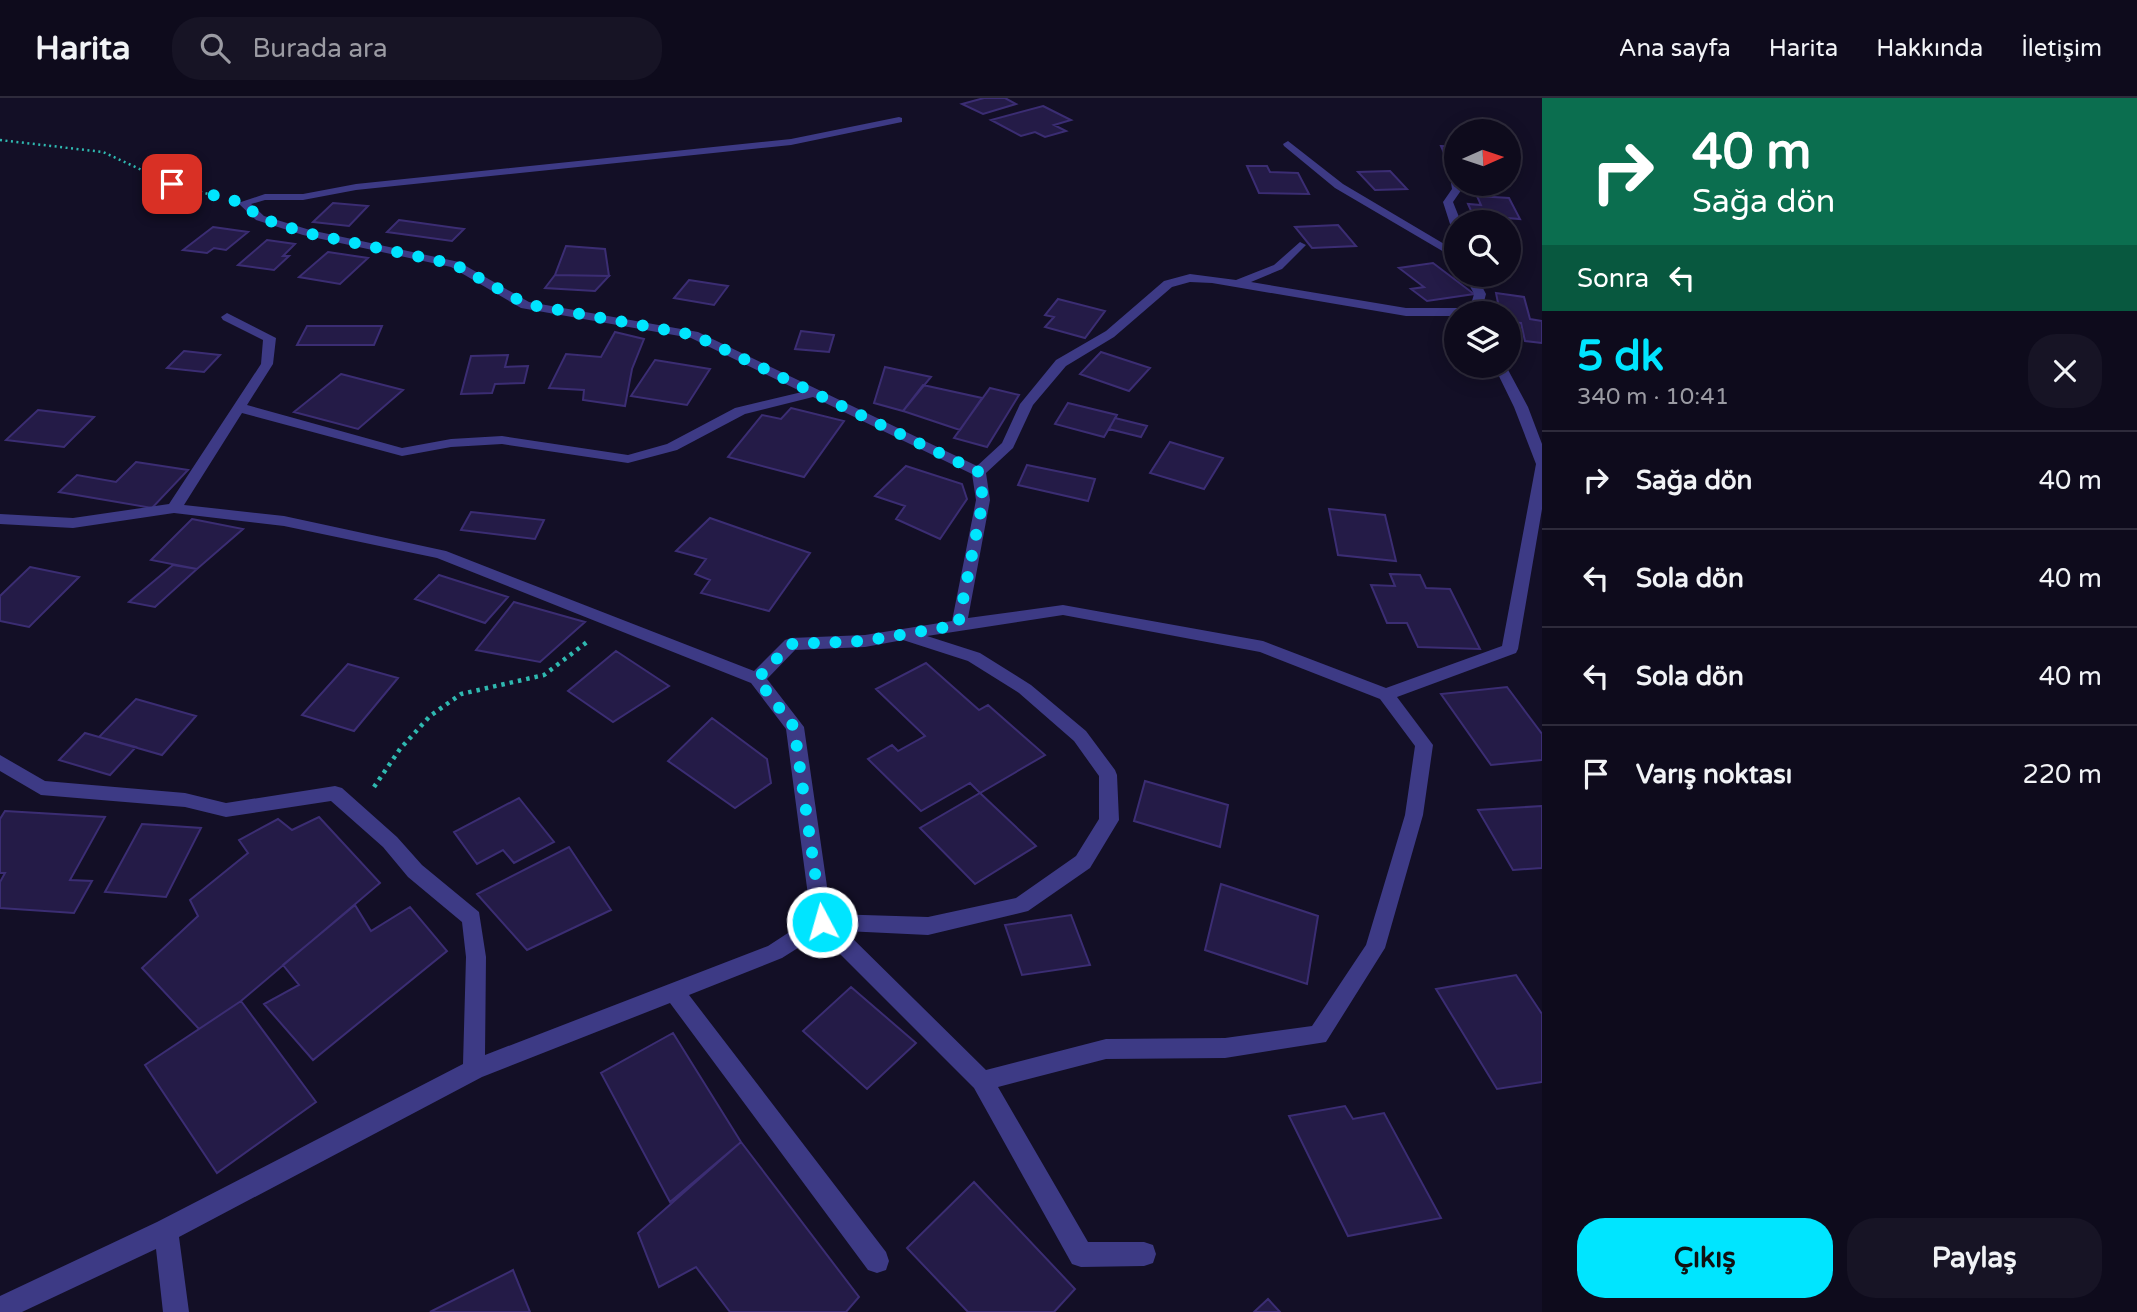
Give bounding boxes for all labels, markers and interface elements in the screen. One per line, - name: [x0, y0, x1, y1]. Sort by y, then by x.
- search box: [172, 17, 662, 80]
- text: Harita: [35, 29, 130, 68]
- icon: search: [196, 29, 234, 67]
- text: Burada ara: [252, 33, 388, 64]
- text: Ana sayfa: [1619, 34, 1731, 63]
- text: Harita: [1769, 34, 1838, 63]
- text: Hakkında: [1876, 34, 1983, 63]
- text: İletişim: [2021, 34, 2102, 63]
- north arrow: [1444, 119, 1521, 196]
- map controls: [1444, 119, 1521, 378]
- text: 40 m: [1692, 123, 1811, 182]
- icon: right: [1577, 126, 1668, 217]
- pin: [142, 154, 202, 214]
- icon: arrive: [153, 165, 191, 203]
- text: Sağa dön: [1692, 183, 1835, 221]
- button: search: [1444, 210, 1521, 287]
- icon: left: [1663, 259, 1701, 297]
- text: Sonra: [1577, 263, 1649, 294]
- button: layers: [1444, 301, 1521, 378]
- text: 5 dk: [1577, 331, 1664, 382]
- button: close: [2028, 334, 2102, 408]
- text: 340 m · 10:41: [1577, 383, 1729, 411]
- icon: right: [1577, 461, 1615, 499]
- text: Sağa dön: [1636, 465, 1752, 496]
- text: 40 m: [2039, 465, 2102, 496]
- icon: left: [1577, 559, 1615, 597]
- text: Sola dön: [1636, 563, 1744, 594]
- text: 40 m: [2039, 563, 2102, 594]
- icon: left: [1577, 657, 1615, 695]
- text: Sola dön: [1636, 661, 1744, 692]
- text: 40 m: [2039, 661, 2102, 692]
- icon: arrive: [1577, 755, 1615, 793]
- text: Varış noktası: [1636, 759, 1792, 790]
- text: 220 m: [2022, 759, 2102, 790]
- position arrow: [785, 885, 859, 959]
- button: Çıkış: [1577, 1218, 1833, 1298]
- button: Paylaş: [1847, 1218, 2102, 1298]

